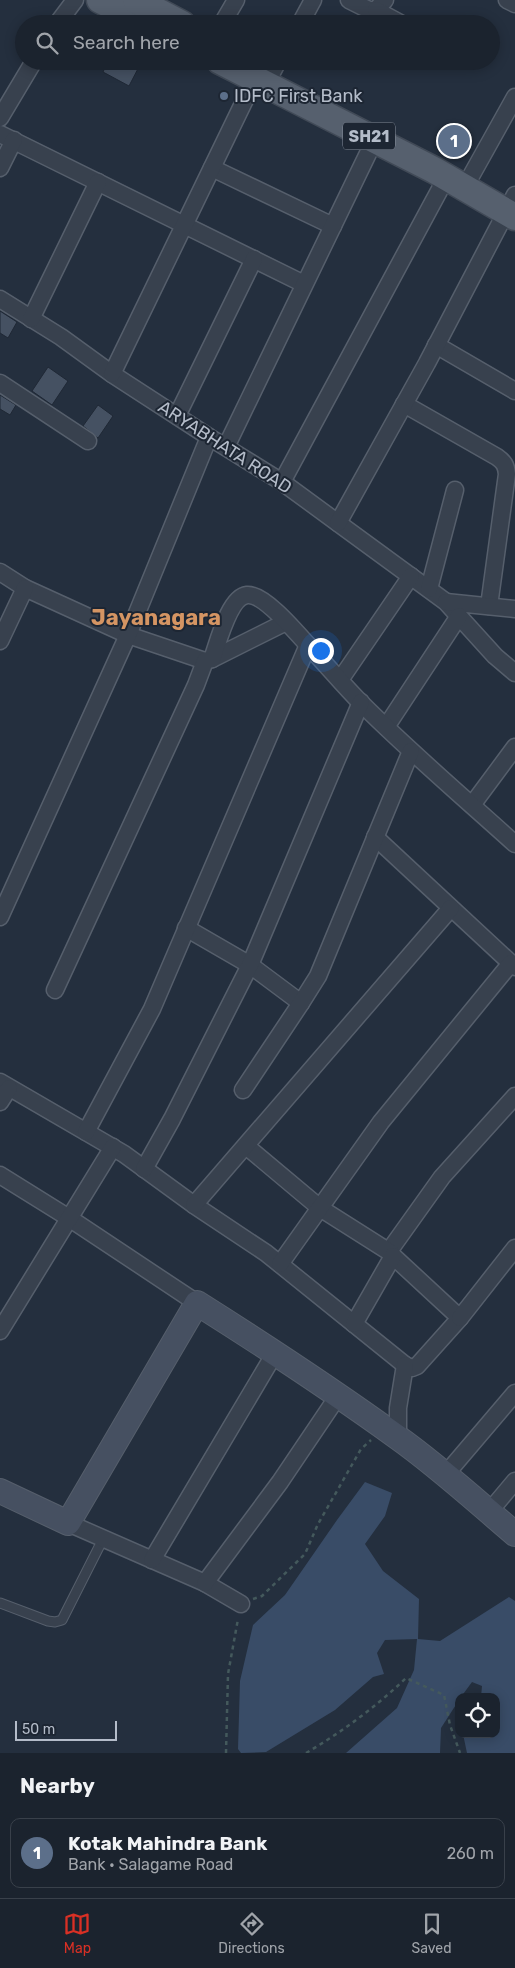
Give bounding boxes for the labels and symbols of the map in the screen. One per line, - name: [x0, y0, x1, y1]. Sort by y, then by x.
- place label: IDFC First Bank: [234, 85, 363, 107]
- marker: IDFC First Bank: [218, 90, 230, 102]
- road number: SH21: [343, 122, 395, 150]
- pin: 1: [438, 122, 470, 160]
- street label: ARYABHATA ROAD: [154, 396, 296, 498]
- district label: Jayanagara: [91, 604, 221, 631]
- your location: [308, 638, 334, 664]
- scale bar: [15, 1718, 118, 1741]

